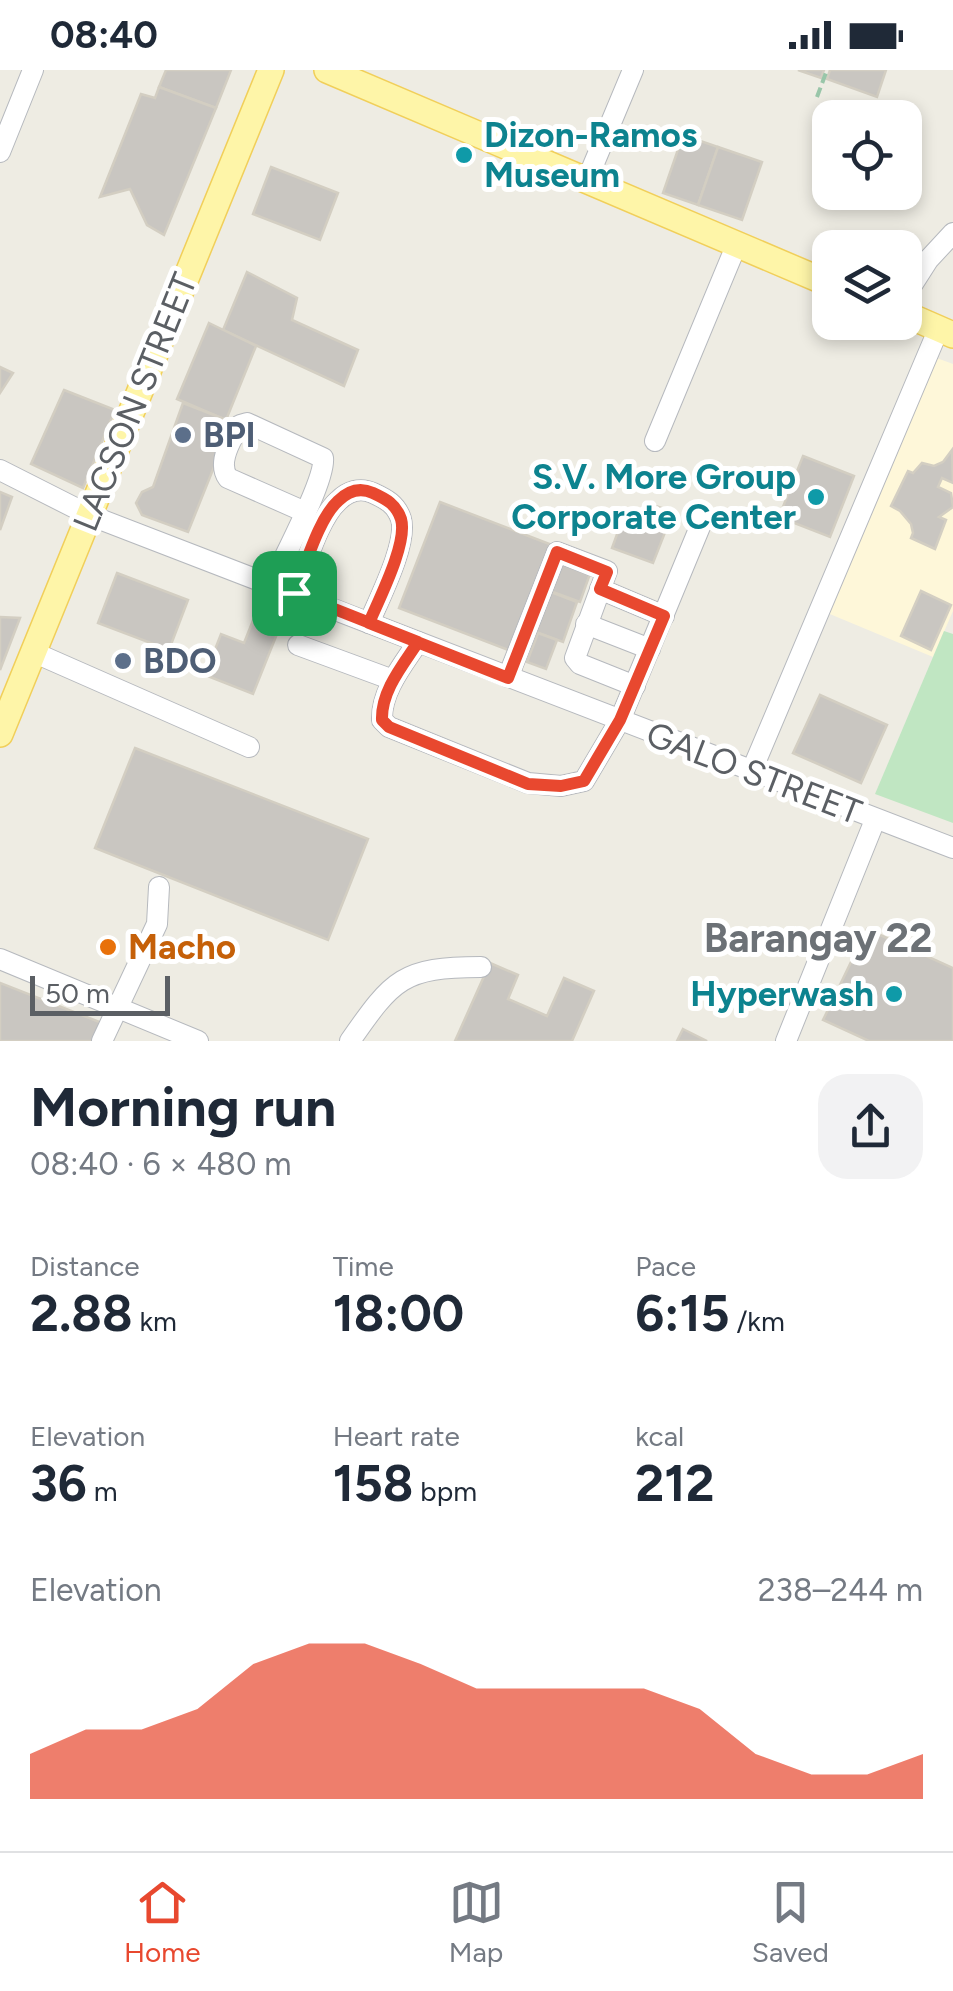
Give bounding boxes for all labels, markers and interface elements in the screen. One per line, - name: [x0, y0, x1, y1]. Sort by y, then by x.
- text: 08:40: [50, 12, 158, 58]
- map controls: [812, 100, 922, 340]
- button: locate: [812, 100, 922, 210]
- place label: Dizon-Ramos Museum: [484, 114, 697, 196]
- marker: Dizon-Ramos Museum: [453, 144, 475, 166]
- button: layers: [812, 230, 922, 340]
- street label: LACSON STREET: [64, 267, 206, 537]
- place label: BPI: [203, 414, 256, 456]
- marker: BPI: [172, 424, 194, 446]
- place label: S.V. More Group Corporate Center: [511, 456, 796, 538]
- marker: S.V. More Group Corporate Center: [805, 486, 827, 508]
- pin: [252, 551, 337, 636]
- icon: arrive: [267, 566, 322, 621]
- place label: BDO: [143, 640, 216, 682]
- marker: BDO: [112, 650, 134, 672]
- street label: GALO STREET: [641, 713, 867, 833]
- district label: Barangay 22: [704, 914, 932, 962]
- place label: Macho: [128, 926, 236, 968]
- marker: Macho: [97, 936, 119, 958]
- scale bar: [30, 971, 170, 1016]
- place label: Hyperwash: [690, 973, 874, 1015]
- text: 50 m: [45, 976, 110, 1010]
- marker: Hyperwash: [883, 983, 905, 1005]
- text: Morning run: [30, 1074, 336, 1140]
- button: share: [818, 1074, 923, 1179]
- text: 08:40 · 6 × 480 m: [30, 1145, 292, 1183]
- text: Distance: [30, 1249, 140, 1283]
- text: Time: [333, 1249, 394, 1283]
- text: Pace: [635, 1249, 696, 1283]
- text: 2.88: [30, 1283, 133, 1344]
- text: 18:00: [333, 1283, 464, 1344]
- text: 6:15: [635, 1283, 730, 1344]
- text: km: [133, 1304, 177, 1338]
- text: /km: [730, 1304, 785, 1338]
- text: Elevation: [30, 1419, 145, 1453]
- text: Heart rate: [333, 1419, 460, 1453]
- text: kcal: [635, 1419, 684, 1453]
- text: 36: [30, 1453, 87, 1514]
- text: 158: [333, 1453, 413, 1514]
- text: 212: [635, 1453, 714, 1514]
- text: m: [87, 1474, 118, 1508]
- text: bpm: [413, 1474, 477, 1508]
- text: Elevation: [30, 1571, 162, 1609]
- text: 238–244 m: [758, 1571, 923, 1609]
- tab: Home: [124, 1875, 200, 1969]
- tab: Map: [449, 1875, 504, 1969]
- tab: Saved: [752, 1875, 829, 1969]

